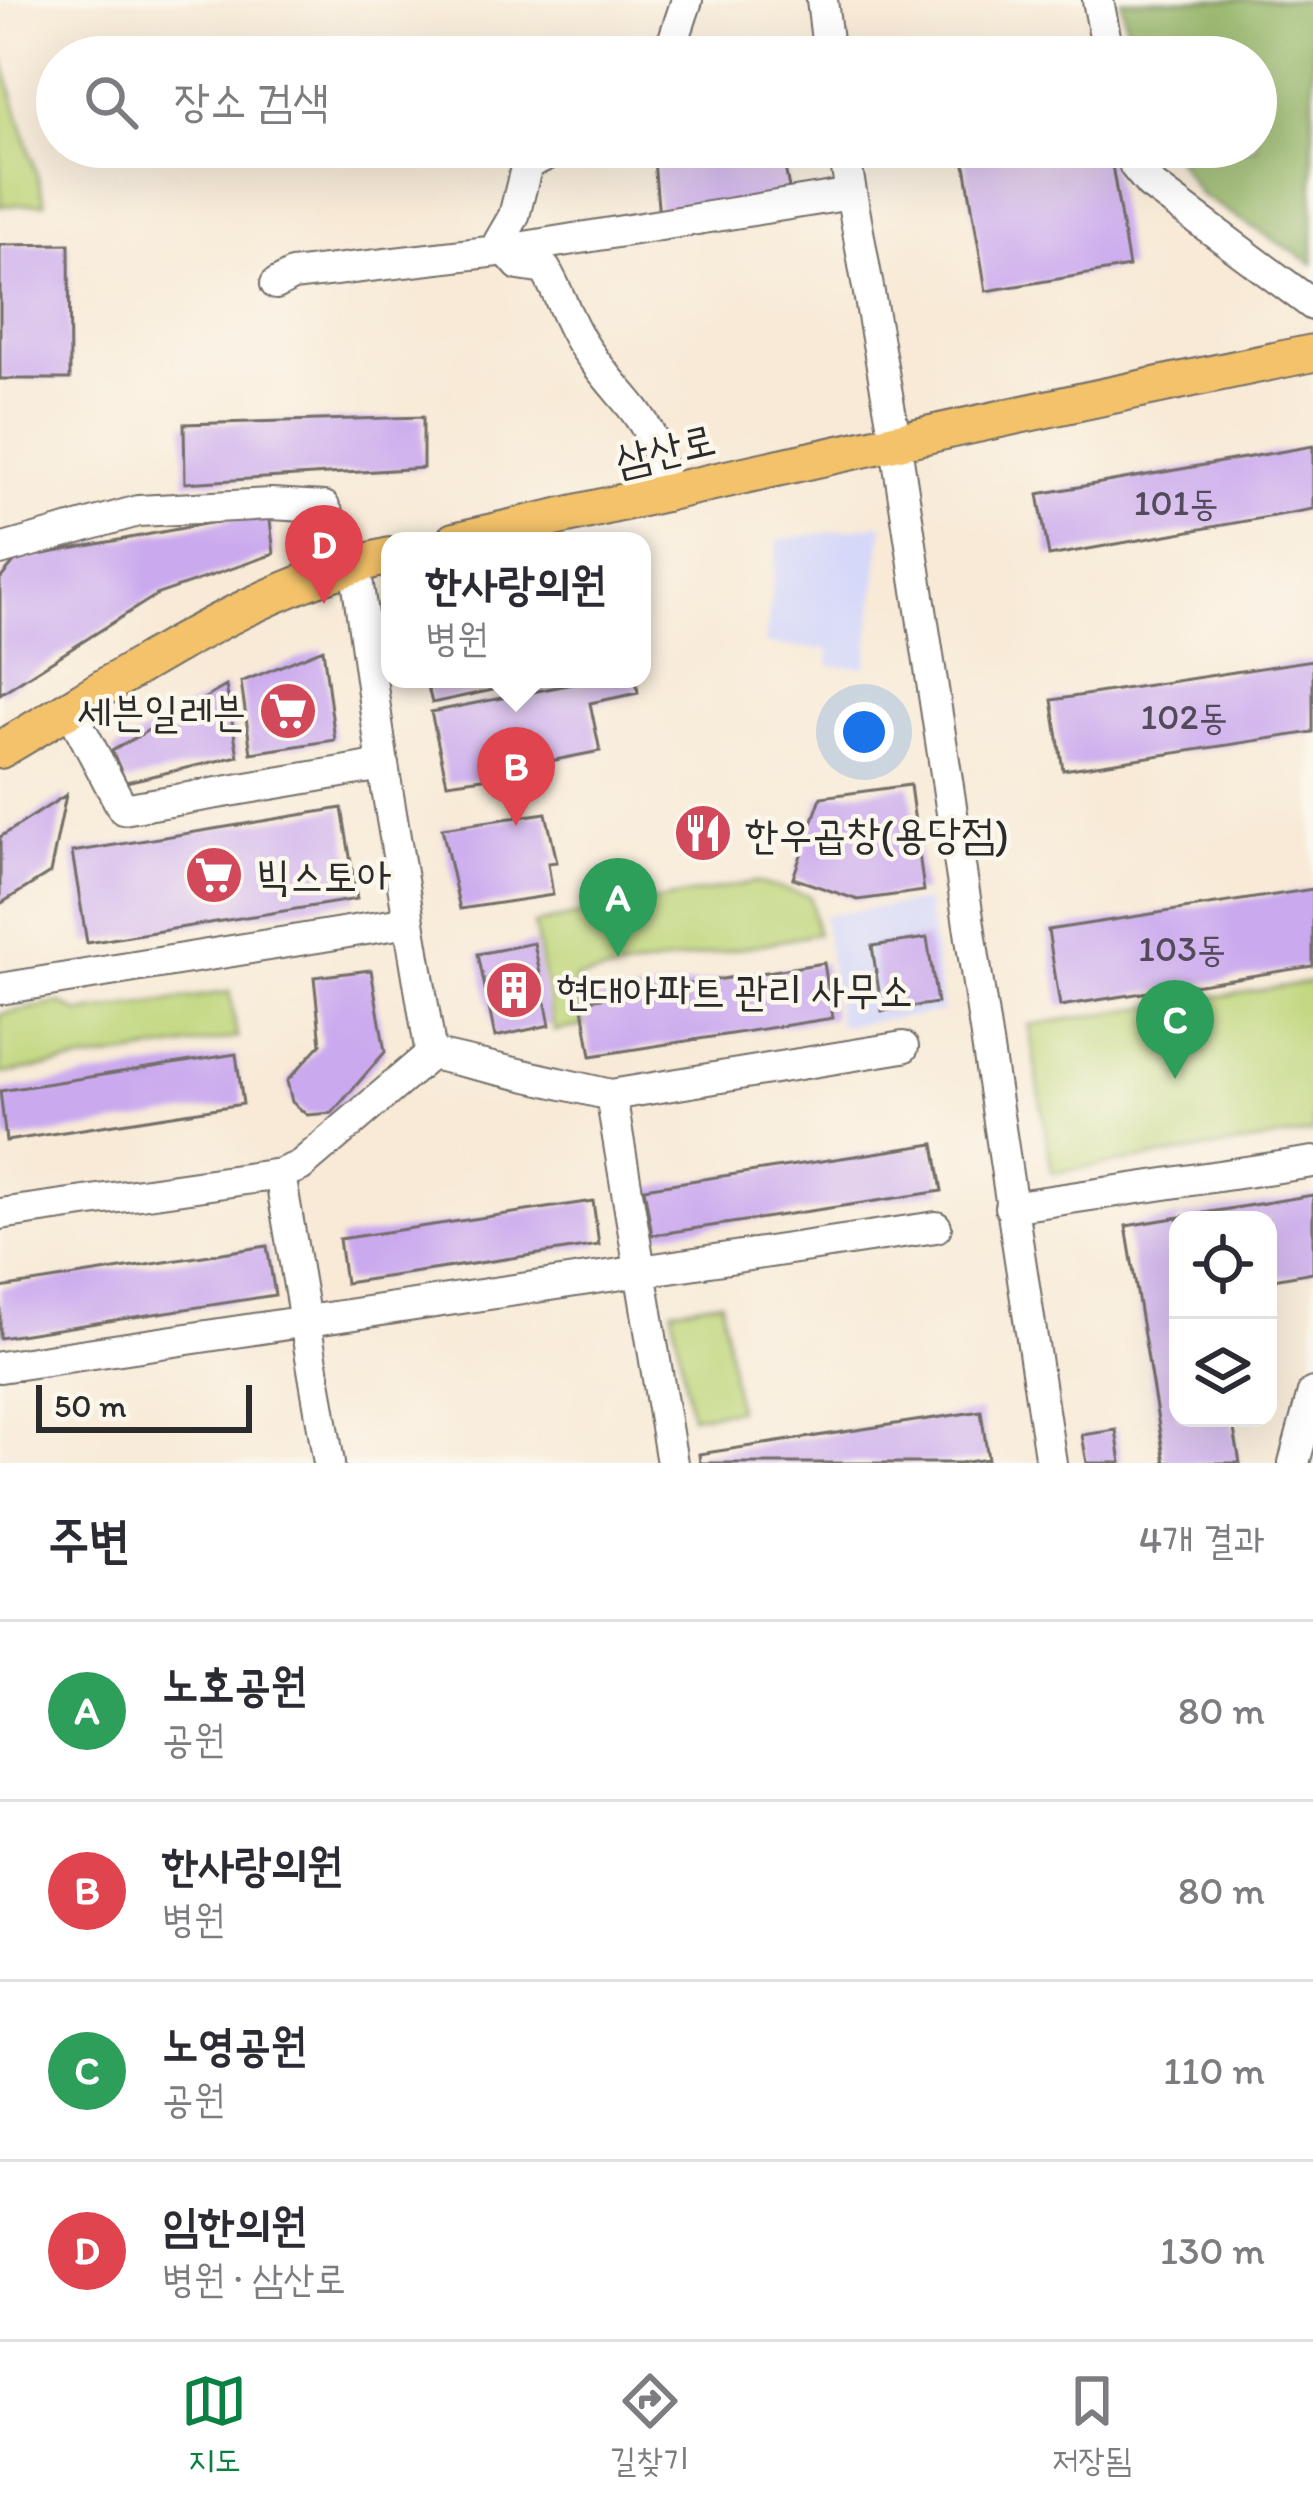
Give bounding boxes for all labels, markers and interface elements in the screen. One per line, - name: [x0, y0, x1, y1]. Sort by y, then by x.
- search box: [36, 36, 1277, 168]
- icon: search: [78, 69, 144, 135]
- text: 장소 검색: [174, 73, 329, 127]
- street label: 삼산로: [610, 413, 720, 486]
- house number: 101동: [1134, 481, 1218, 524]
- pin: D: [285, 505, 363, 604]
- popup: [381, 532, 651, 688]
- text: 한사랑의원: [425, 556, 607, 610]
- text: 병원: [425, 614, 488, 661]
- supermarket icon: 세븐일레븐: [257, 680, 319, 742]
- place label: 세븐일레븐: [77, 686, 246, 737]
- house number: 102동: [1141, 695, 1227, 738]
- your location: [834, 702, 894, 762]
- pin: B: [477, 727, 555, 826]
- restaurant icon: 한우곱창(용당점): [672, 802, 734, 864]
- place label: 한우곱창(용당점): [745, 808, 1009, 859]
- supermarket icon: 빅스토아: [183, 844, 245, 906]
- place label: 빅스토아: [256, 850, 391, 901]
- pin: A: [579, 858, 657, 957]
- house number: 103동: [1138, 927, 1226, 970]
- building icon: 현대아파트 관리 사무소: [483, 959, 545, 1021]
- place label: 현대아파트 관리 사무소: [556, 965, 913, 1016]
- pin: C: [1136, 980, 1214, 1079]
- map controls: [1169, 1211, 1277, 1427]
- button: locate: [1169, 1211, 1277, 1319]
- button: layers: [1169, 1319, 1277, 1427]
- scale bar: [36, 1379, 252, 1432]
- text: 50 m: [54, 1386, 127, 1425]
- text: 주변: [48, 1509, 130, 1570]
- text: 4개 결과: [1139, 1516, 1265, 1563]
- text: 노호공원: [162, 1657, 307, 1711]
- text: A: [75, 1687, 99, 1734]
- text: 80 m: [1178, 1687, 1265, 1734]
- text: 공원: [162, 1715, 225, 1762]
- text: 한사랑의원: [162, 1837, 343, 1891]
- text: B: [74, 1867, 100, 1914]
- text: 80 m: [1178, 1867, 1265, 1914]
- text: 병원: [162, 1895, 225, 1942]
- text: 노영공원: [162, 2017, 307, 2071]
- text: C: [74, 2047, 100, 2094]
- text: 110 m: [1163, 2047, 1265, 2094]
- text: 공원: [162, 2075, 225, 2122]
- text: 임한의원: [162, 2197, 307, 2251]
- text: D: [74, 2227, 100, 2274]
- text: 130 m: [1160, 2227, 1265, 2274]
- text: 병원 · 삼산로: [162, 2255, 346, 2302]
- tab: 지도: [181, 2368, 247, 2482]
- tab: 길찾기: [610, 2368, 689, 2482]
- tab: 저장됨: [1052, 2368, 1132, 2482]

